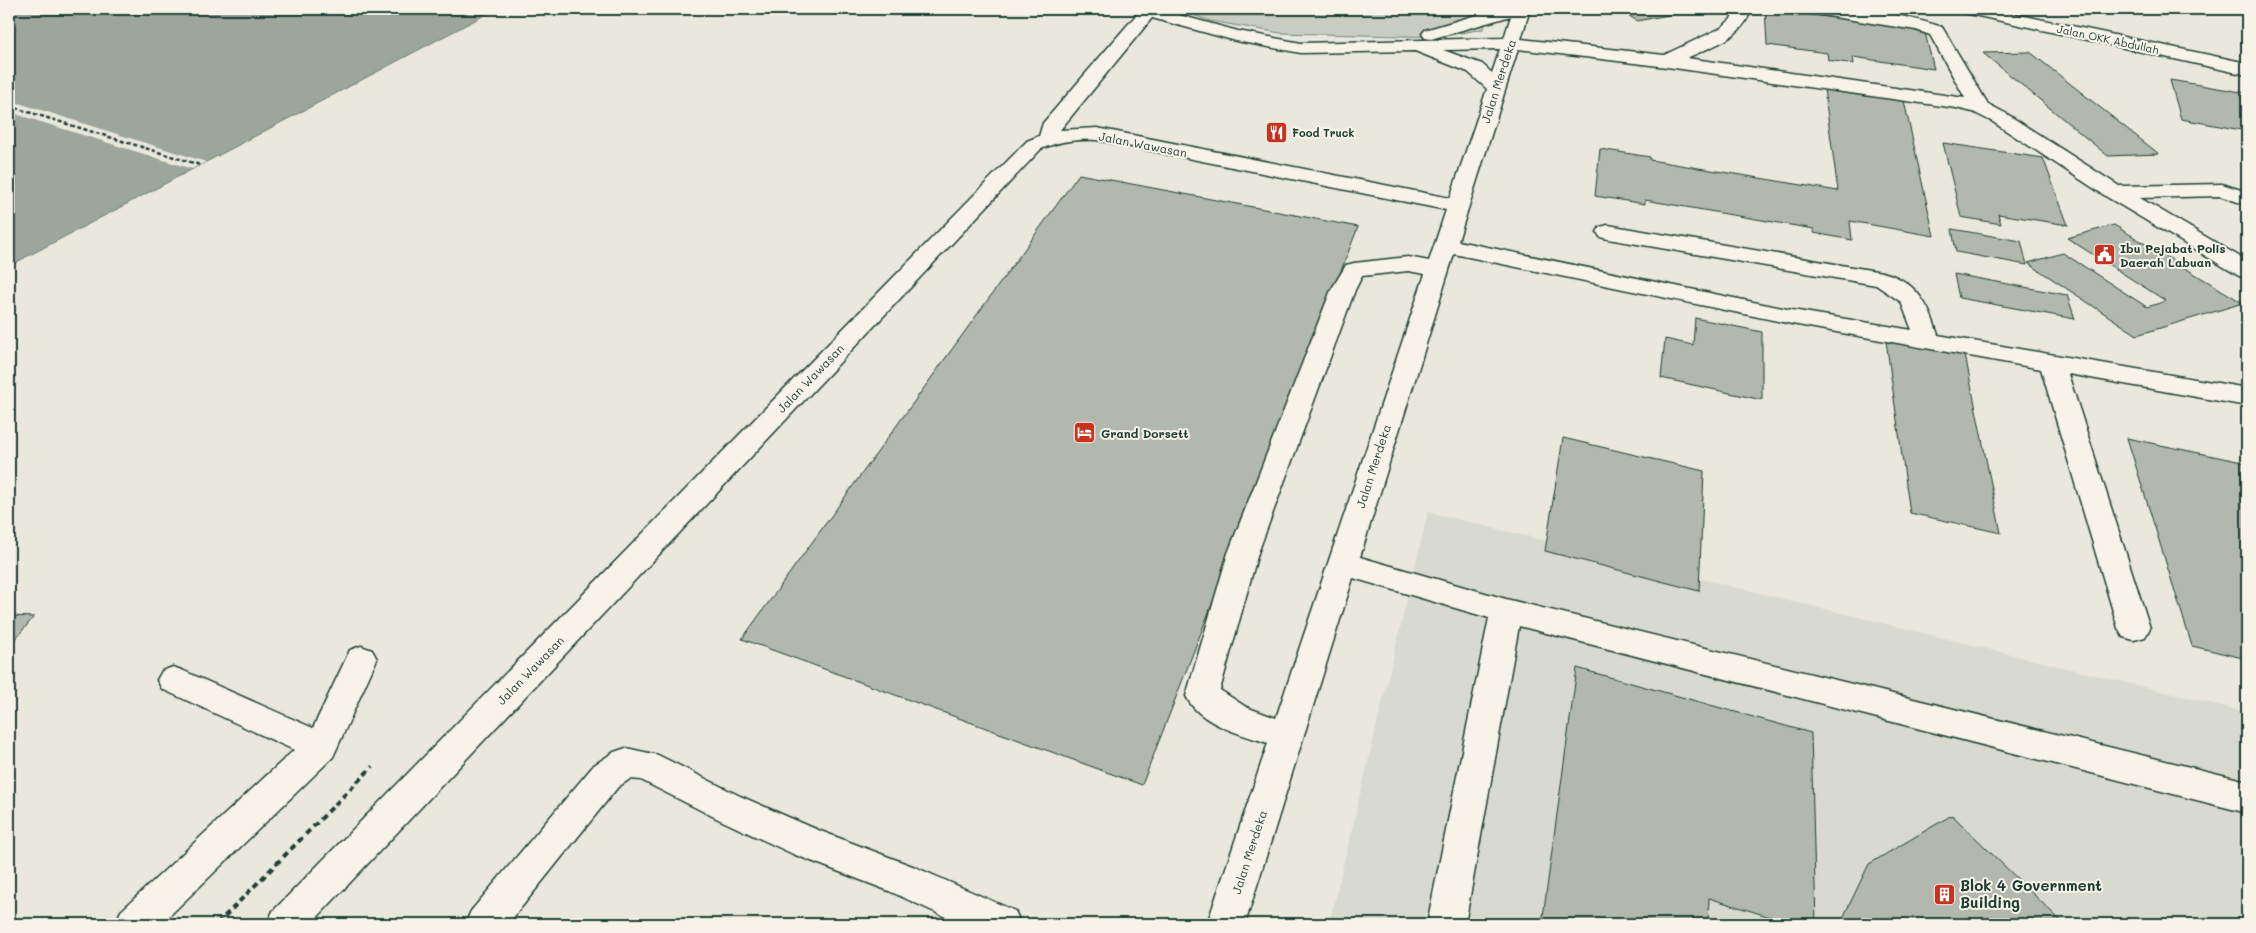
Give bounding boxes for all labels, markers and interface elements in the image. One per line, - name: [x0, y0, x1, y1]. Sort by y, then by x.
- street label: Jalan OKK Abdullah: [2056, 21, 2160, 57]
- street label: Jalan Merdeka: [1477, 37, 1519, 125]
- restaurant icon: Food Truck: [1264, 120, 1288, 144]
- place label: Food Truck: [1292, 125, 1354, 140]
- street label: Jalan Wawasan: [1097, 128, 1189, 160]
- place label: Ibu Pejabat Polis Daerah Labuan: [2120, 240, 2226, 270]
- public building icon: Ibu Pejabat Polis Daerah Labuan: [2092, 243, 2116, 267]
- street label: Jalan Wawasan: [773, 340, 847, 416]
- hotel icon: Grand Dorsett: [1073, 421, 1097, 445]
- street label: Jalan Merdeka: [1352, 422, 1394, 510]
- place label: Grand Dorsett: [1101, 425, 1189, 441]
- street label: Jalan Wawasan: [493, 632, 567, 708]
- street label: Jalan Merdeka: [1228, 808, 1270, 896]
- place label: Blok 4 Government Building: [1960, 875, 2102, 912]
- building icon: Blok 4 Government Building: [1932, 882, 1956, 906]

